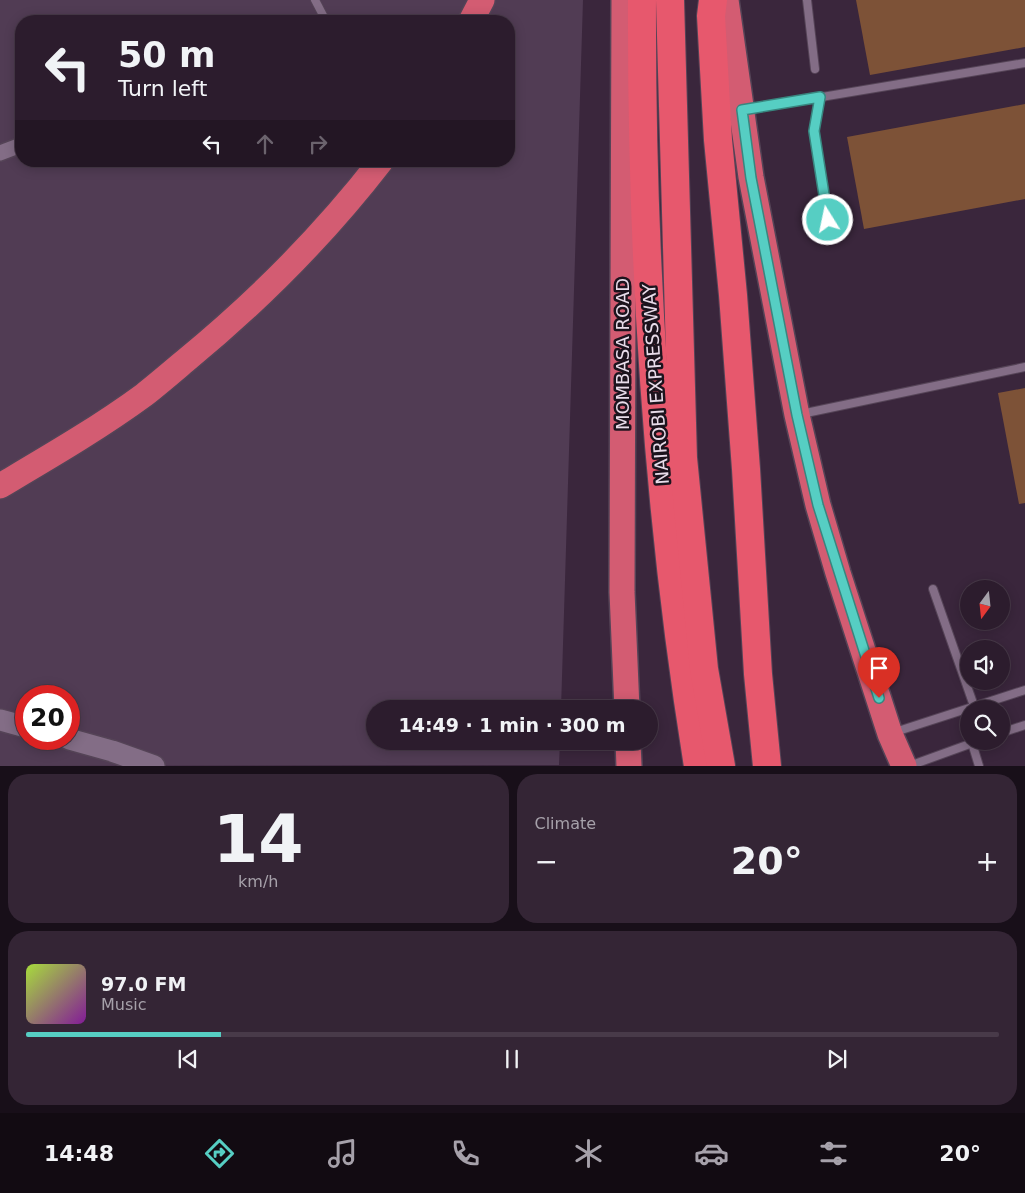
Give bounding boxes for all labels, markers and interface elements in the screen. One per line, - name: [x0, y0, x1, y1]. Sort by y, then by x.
- icon: left: [35, 35, 100, 100]
- text: 50 m: [118, 35, 215, 75]
- text: Turn left: [118, 76, 207, 101]
- icon: left: [198, 130, 226, 158]
- icon: ahead: [251, 130, 279, 158]
- icon: right: [304, 130, 332, 158]
- position arrow: [801, 193, 853, 245]
- street label: MOMBASA ROAD: [612, 278, 633, 430]
- street label: NAIROBI EXPRESSWAY: [638, 282, 673, 485]
- north arrow: [960, 580, 1010, 630]
- map controls: [960, 580, 1010, 750]
- button: sound: [960, 640, 1010, 690]
- pin: [858, 647, 900, 698]
- icon: arrive: [865, 654, 893, 682]
- speed limit sign: 20: [15, 685, 80, 750]
- button: search: [960, 700, 1010, 750]
- text: 14:49 · 1 min · 300 m: [398, 714, 626, 736]
- text: 14: [213, 802, 303, 877]
- text: Climate: [535, 814, 596, 833]
- text: 20°: [731, 839, 803, 883]
- text: −: [535, 845, 558, 878]
- text: +: [976, 845, 999, 878]
- text: km/h: [238, 872, 278, 891]
- text: 97.0 FM: [101, 973, 186, 995]
- text: Music: [101, 995, 147, 1014]
- icon: previous: [174, 1045, 202, 1073]
- icon: pause: [498, 1045, 526, 1073]
- icon: next: [823, 1045, 851, 1073]
- icon: directions: [202, 1136, 237, 1171]
- icon: music: [325, 1136, 360, 1171]
- icon: phone: [448, 1136, 483, 1171]
- icon: climate: [571, 1136, 606, 1171]
- icon: car: [694, 1136, 729, 1171]
- icon: filters: [816, 1136, 851, 1171]
- text: 14:48: [44, 1141, 114, 1166]
- text: 20°: [939, 1141, 981, 1166]

